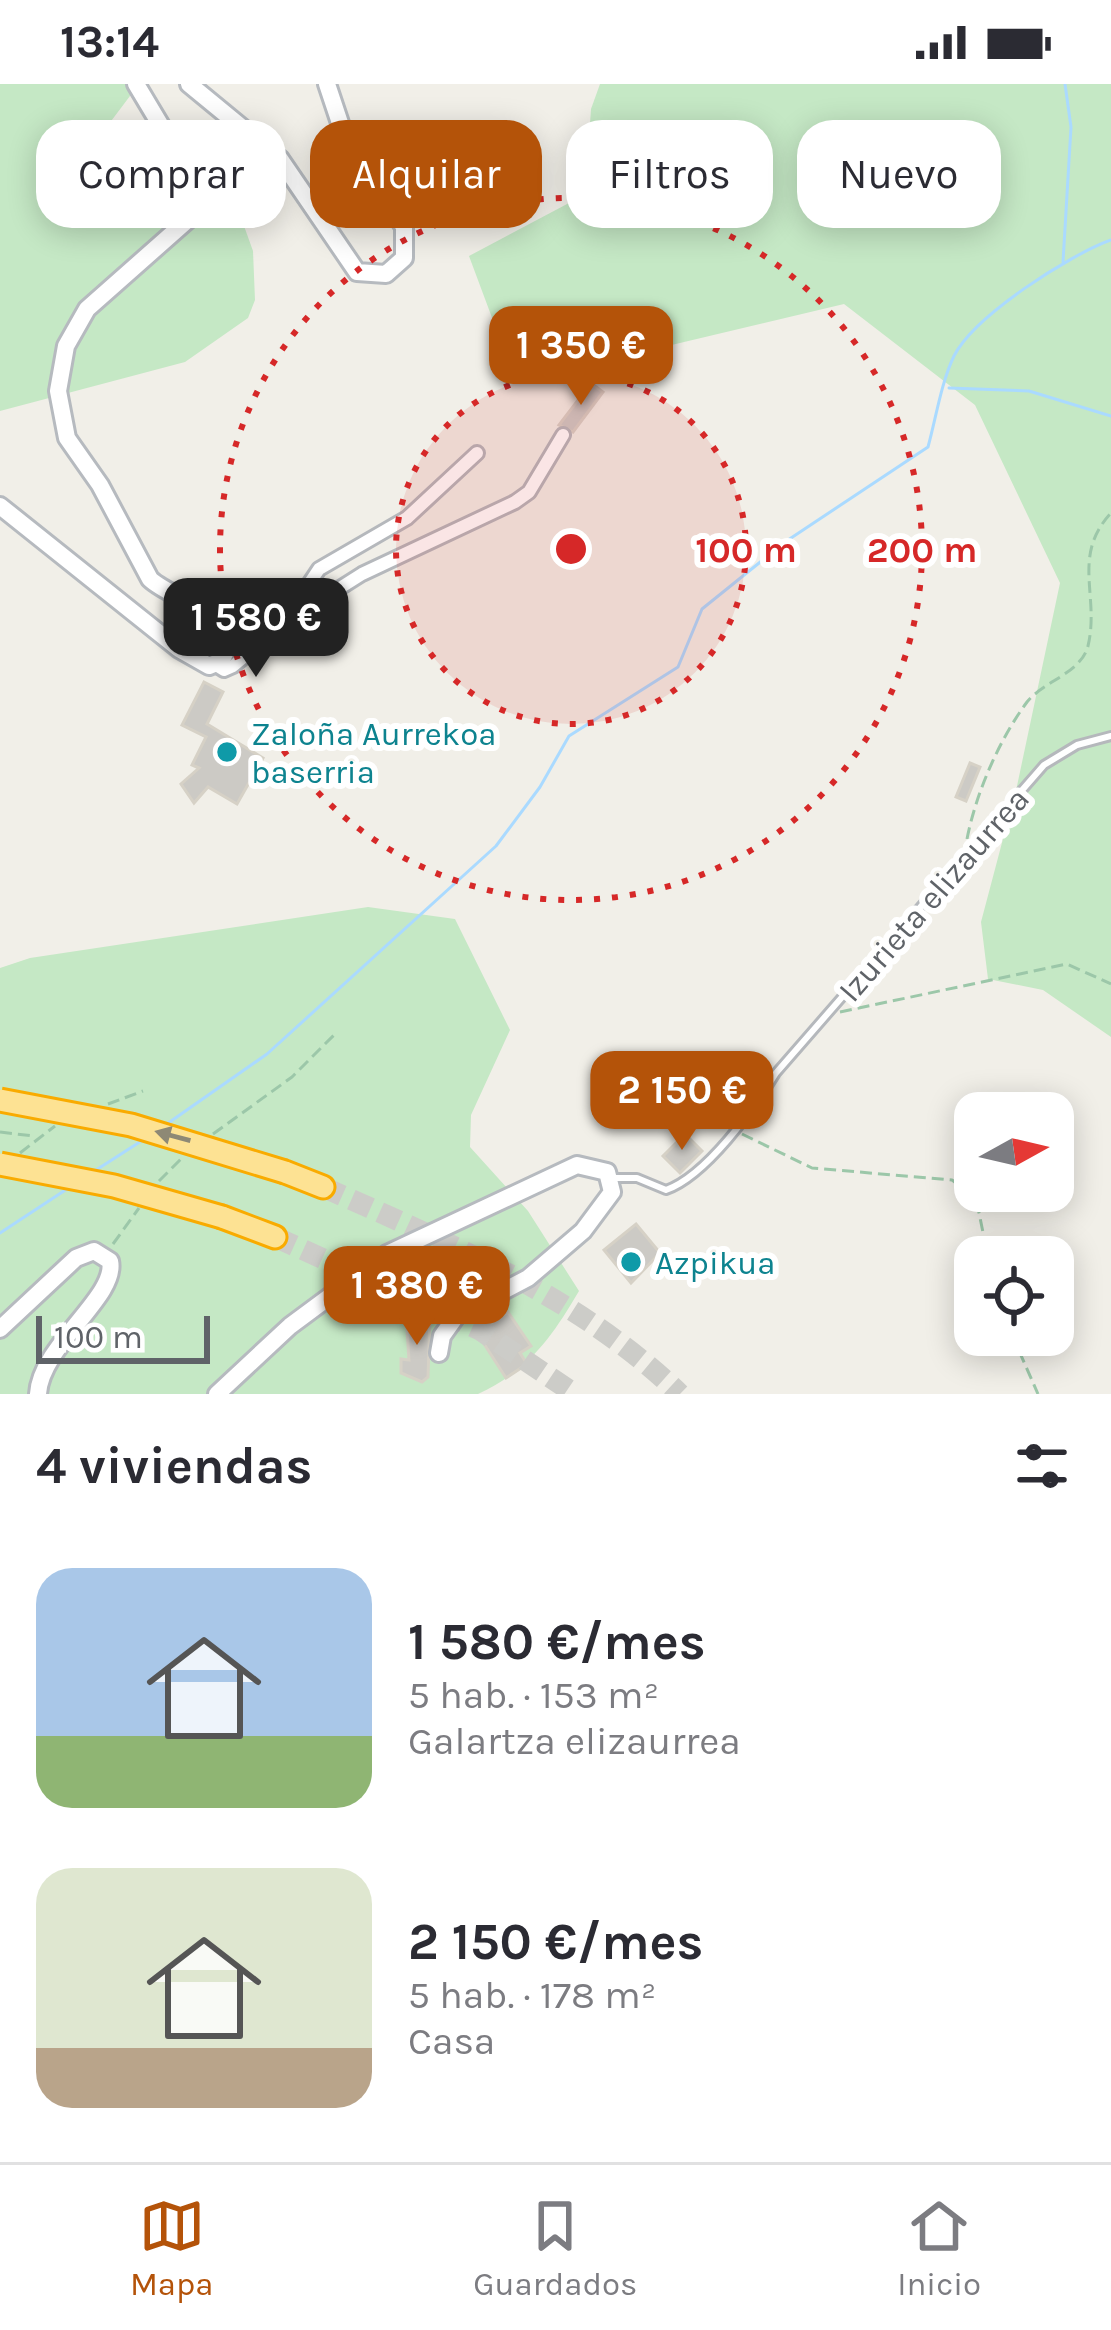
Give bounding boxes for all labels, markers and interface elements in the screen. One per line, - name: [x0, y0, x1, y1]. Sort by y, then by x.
- text: 13:14: [60, 16, 159, 68]
- chip: Comprar: [36, 120, 286, 228]
- chip: Alquilar: [310, 120, 542, 228]
- chip: Filtros: [566, 120, 773, 228]
- chip: Nuevo: [797, 120, 1001, 228]
- pin: 1 350 €: [470, 306, 692, 408]
- text: 1 350 €: [516, 322, 646, 368]
- centre of rings: [550, 528, 592, 570]
- text: 100 m: [695, 529, 797, 571]
- text: 200 m: [867, 529, 977, 571]
- pin: 1 580 €: [145, 578, 367, 680]
- text: 1 580 €: [191, 594, 321, 640]
- place label: Zaloña Aurrekoa baserria: [251, 715, 496, 791]
- marker: Zaloña Aurrekoa baserria: [214, 739, 240, 765]
- street label: Izurieta elizaurrea: [831, 780, 1037, 1009]
- pin: 2 150 €: [571, 1051, 793, 1153]
- text: 2 150 €: [617, 1067, 747, 1113]
- north arrow: [954, 1092, 1074, 1212]
- map controls: [954, 1092, 1074, 1356]
- one-way arrow: [155, 1126, 192, 1145]
- button: locate: [954, 1236, 1074, 1356]
- place label: Azpikua: [655, 1244, 775, 1282]
- pin: 1 380 €: [306, 1246, 528, 1348]
- marker: Azpikua: [618, 1249, 644, 1275]
- text: 1 380 €: [351, 1262, 483, 1308]
- scale bar: [36, 1310, 210, 1363]
- text: 100 m: [54, 1318, 143, 1356]
- icon: filters: [1009, 1433, 1075, 1499]
- text: 4 viviendas: [36, 1436, 313, 1496]
- text: 1 580 €/mes: [408, 1612, 706, 1672]
- icon: home: [132, 1616, 276, 1760]
- text: 5 hab. · 153 m²: [408, 1672, 659, 1718]
- text: Galartza elizaurrea: [408, 1718, 741, 1764]
- text: 2 150 €/mes: [408, 1912, 703, 1972]
- icon: home: [132, 1916, 276, 2060]
- text: 5 hab. · 178 m²: [408, 1972, 656, 2018]
- text: Casa: [408, 2018, 495, 2064]
- tab: Mapa: [130, 2193, 214, 2303]
- tab: Guardados: [473, 2193, 637, 2303]
- tab: Inicio: [897, 2193, 981, 2303]

